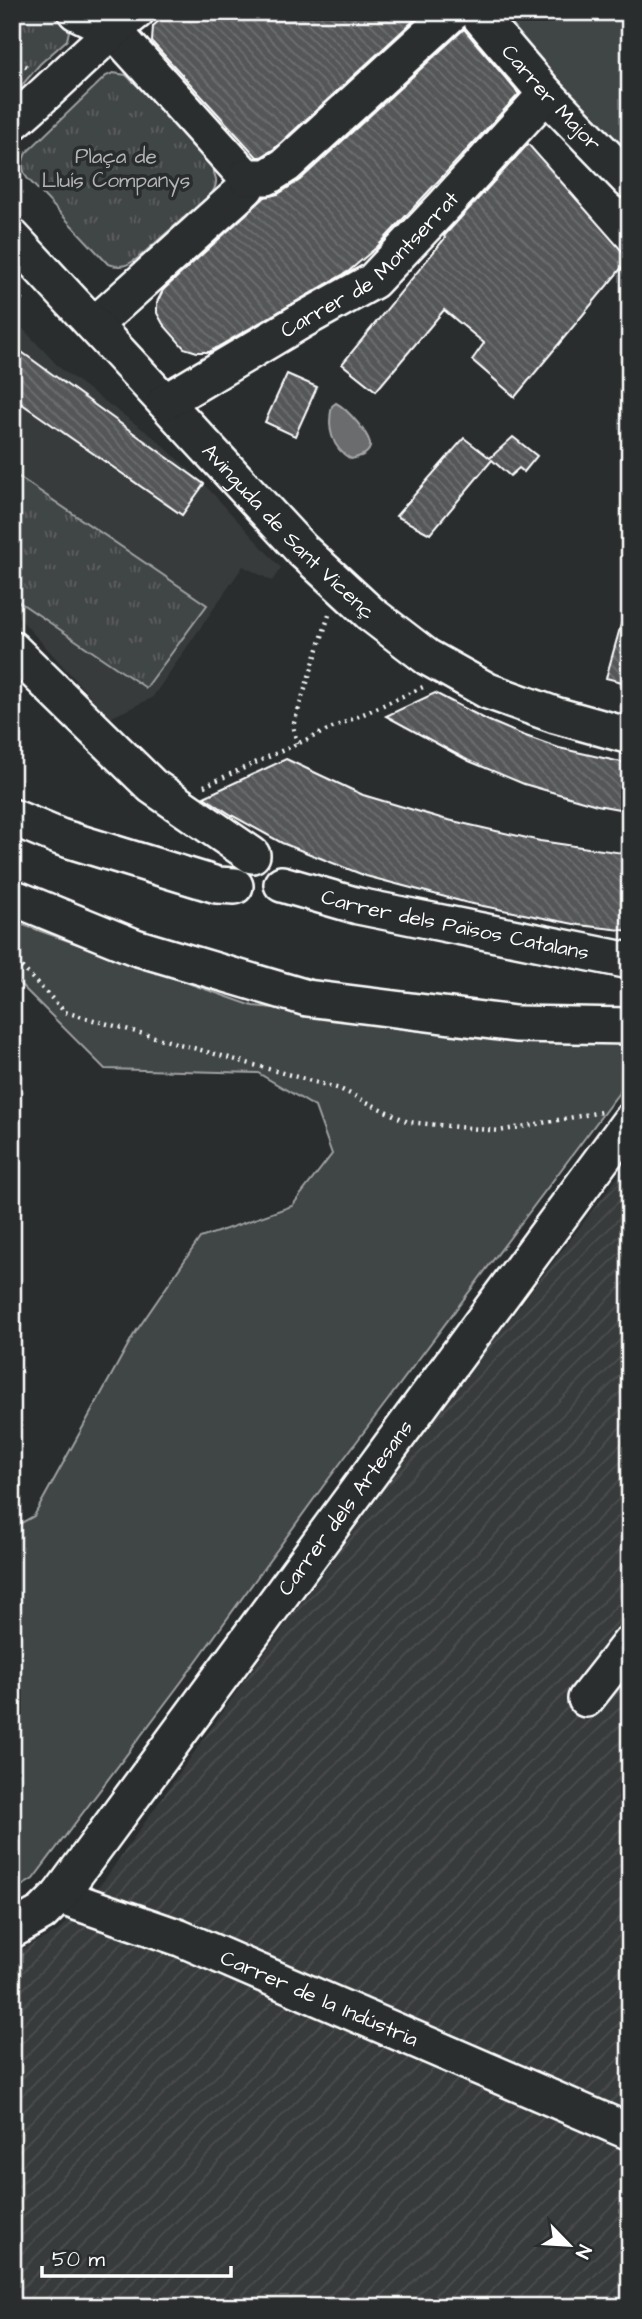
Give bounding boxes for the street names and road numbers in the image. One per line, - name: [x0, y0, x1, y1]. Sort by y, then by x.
- street label: Carrer Major: [495, 38, 608, 158]
- street label: Carrer de Montserrat: [275, 185, 466, 345]
- street label: Avinguda de Sant Vicenç: [195, 437, 382, 626]
- street label: Carrer dels Països Catalans: [318, 882, 591, 967]
- street label: Carrer dels Artesans: [271, 1414, 420, 1602]
- street label: Carrer de la Indústria: [216, 1943, 423, 2054]

